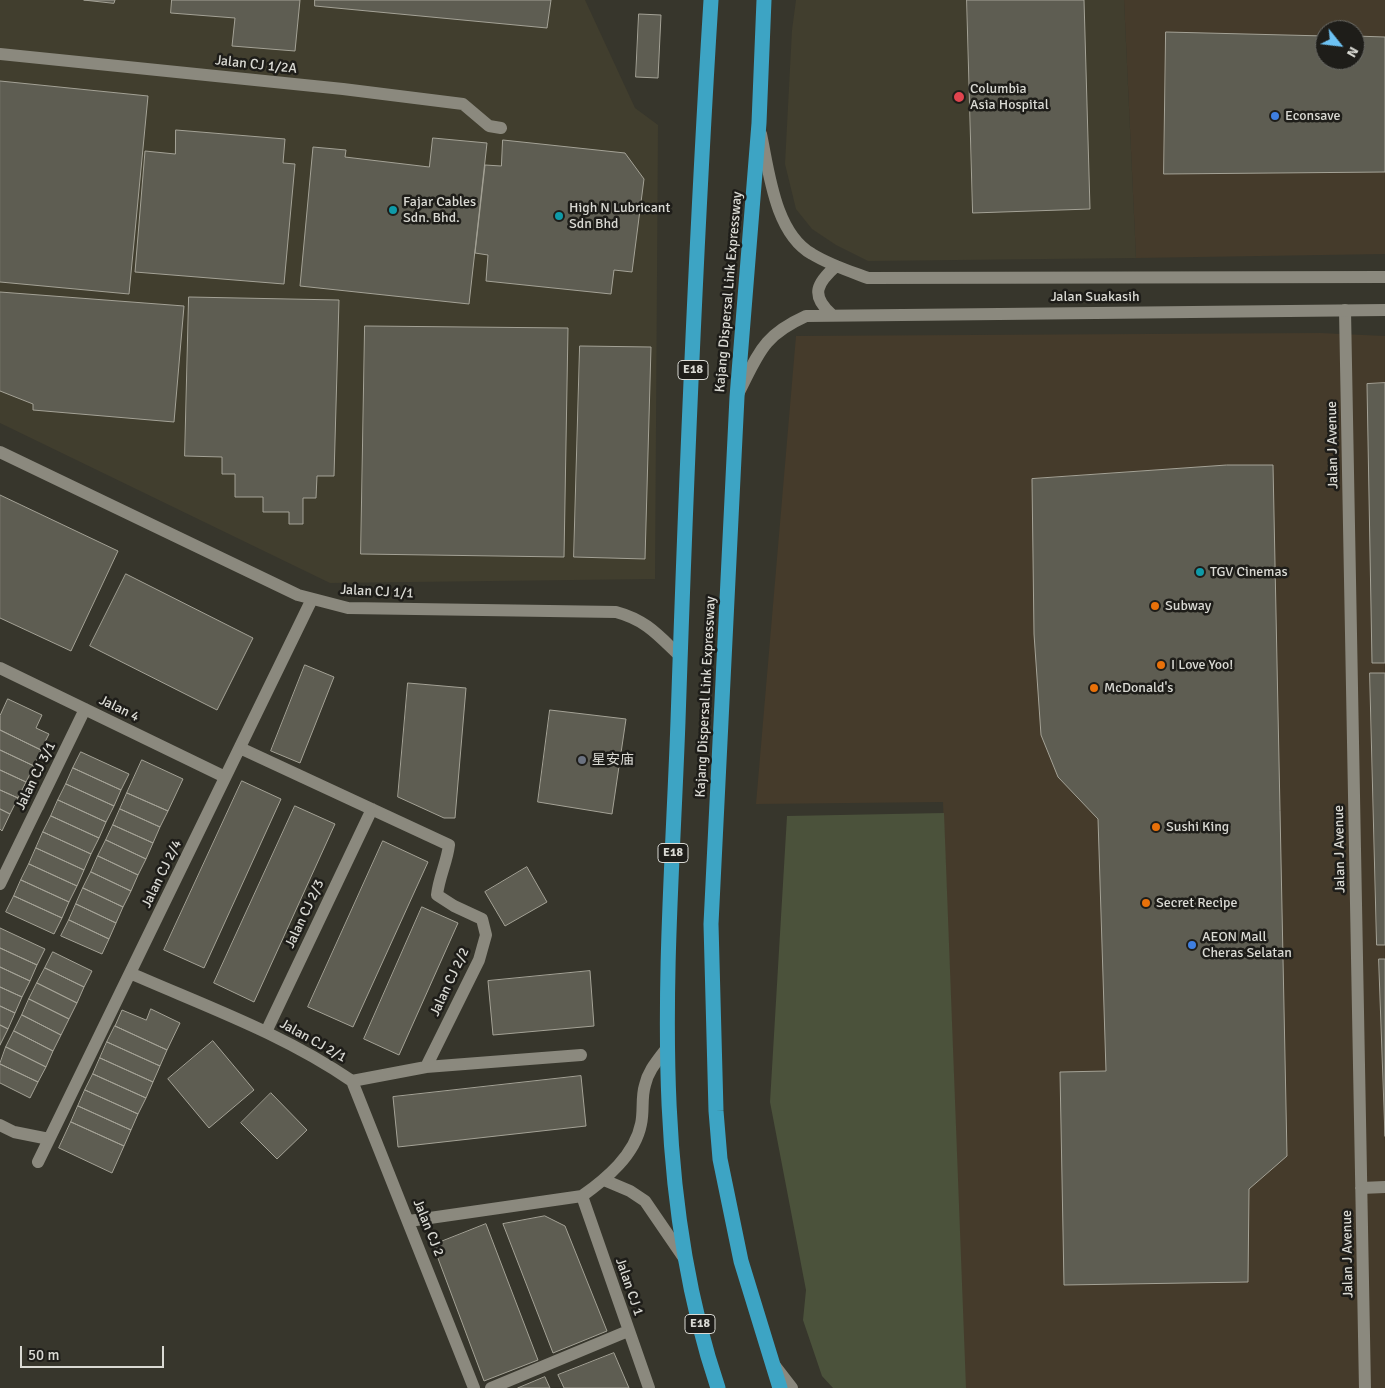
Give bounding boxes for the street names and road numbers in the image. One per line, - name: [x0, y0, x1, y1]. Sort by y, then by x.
- street label: Jalan CJ 1/2A: [214, 52, 298, 78]
- street label: Kajang Dispersal Link Expressway: [712, 191, 746, 393]
- street label: Jalan Suakasih: [1050, 289, 1140, 305]
- road number: E18: [678, 360, 708, 380]
- street label: Jalan J Avenue: [1324, 401, 1342, 489]
- street label: Jalan CJ 1/1: [340, 582, 414, 602]
- street label: Kajang Dispersal Link Expressway: [692, 596, 720, 798]
- street label: Jalan 4: [96, 692, 142, 726]
- street label: Jalan CJ 3/1: [12, 739, 60, 813]
- street label: Jalan J Avenue: [1331, 805, 1349, 893]
- street label: Jalan CJ 2/4: [138, 837, 186, 911]
- road number: E18: [658, 844, 688, 862]
- street label: Jalan CJ 2/3: [282, 877, 328, 951]
- street label: Jalan CJ 2/2: [427, 945, 473, 1019]
- street label: Jalan CJ 2/1: [277, 1016, 349, 1066]
- street label: Jalan CJ 2: [409, 1197, 447, 1259]
- street label: Jalan J Avenue: [1339, 1210, 1357, 1298]
- street label: Jalan CJ 1: [611, 1256, 647, 1318]
- road number: E18: [685, 1315, 715, 1334]

